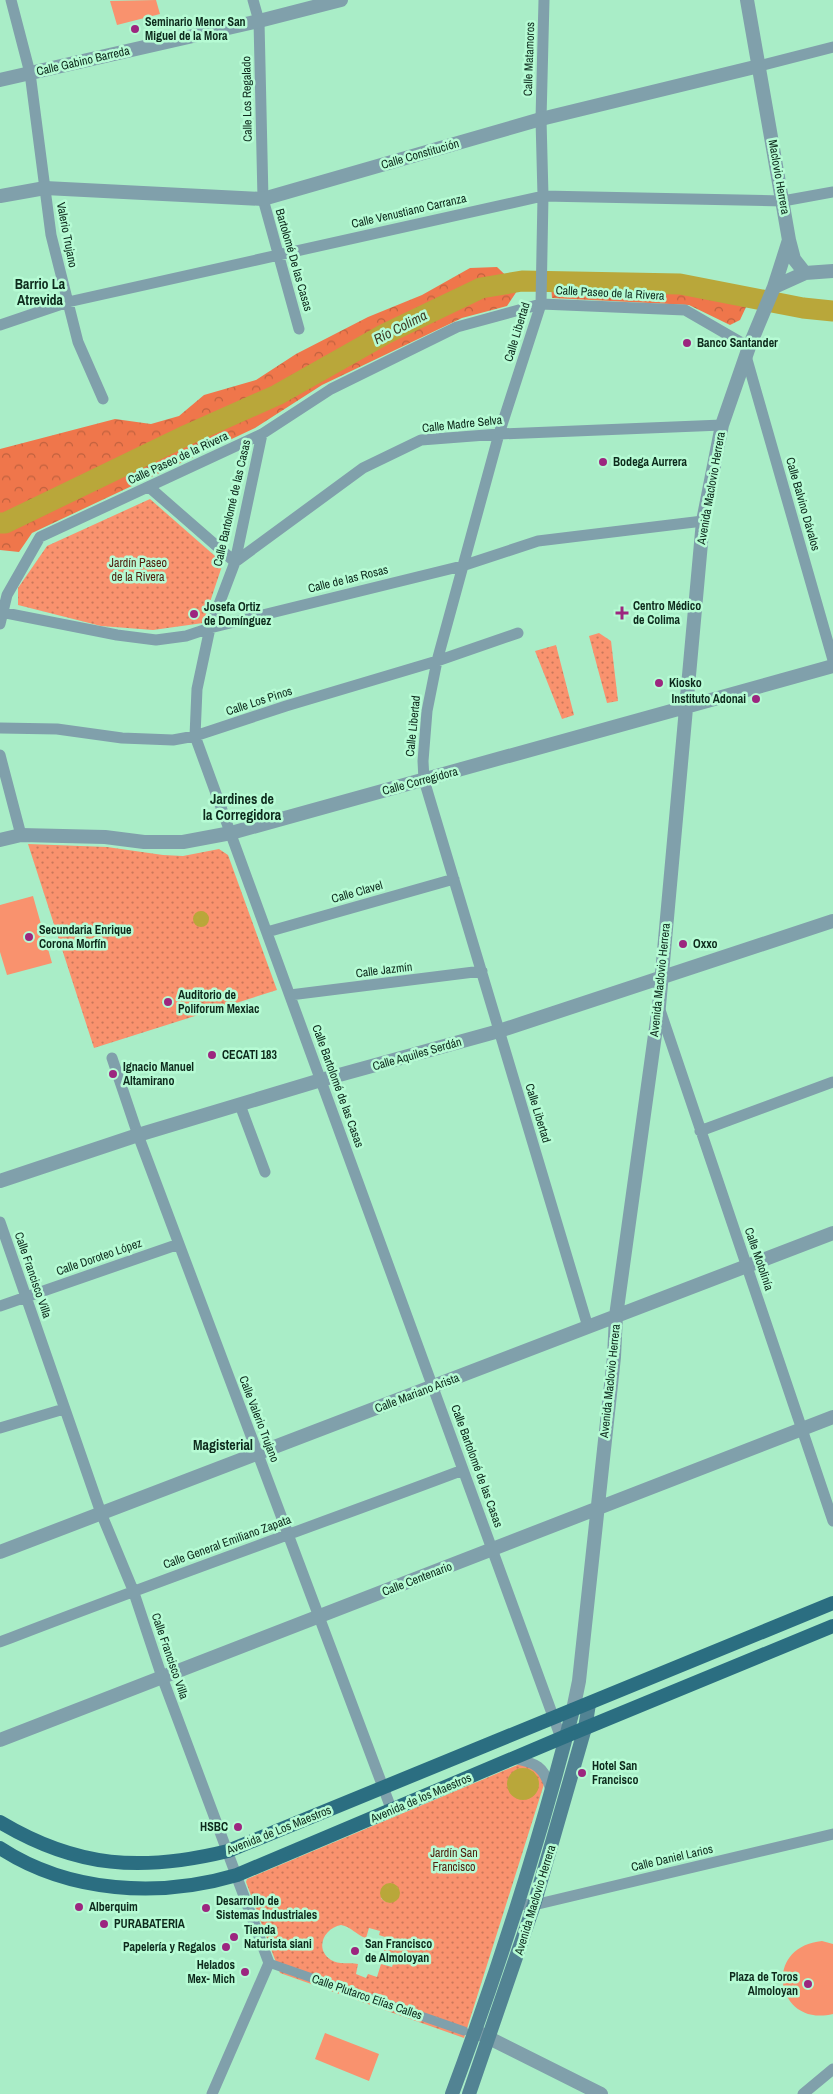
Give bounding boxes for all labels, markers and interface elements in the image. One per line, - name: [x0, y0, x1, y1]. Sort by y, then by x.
- place label: Seminario Menor San Miguel de la Mora: [145, 14, 246, 44]
- street label: Calle Matamoros: [520, 21, 538, 96]
- marker: Seminario Menor San Miguel de la Mora: [129, 23, 141, 35]
- street label: Calle Gabino Barreda: [35, 42, 132, 80]
- street label: Calle Los Regalado: [238, 56, 256, 142]
- street label: Calle Constitución: [379, 135, 461, 173]
- street label: Maclovio Herrera: [765, 138, 794, 216]
- street label: Calle Venustiano Carranza: [350, 190, 469, 232]
- street label: Valerio Trujano: [53, 201, 81, 269]
- street label: Bartolomé De las Casas: [272, 207, 316, 313]
- district label: Barrio La Atrevida: [15, 275, 66, 309]
- street label: Calle Paseo de la Rivera: [555, 282, 665, 304]
- street label: Calle Libertad: [500, 300, 534, 364]
- water label: Río Colima: [370, 306, 430, 348]
- place label: Banco Santander: [697, 335, 778, 351]
- marker: Banco Santander: [681, 337, 693, 349]
- street label: Calle Madre Selva: [421, 412, 503, 436]
- street label: Calle Paseo de la Rivera: [125, 428, 231, 488]
- street label: Avenida Maclovio Herrera: [693, 430, 729, 547]
- street label: Calle Bartolomé de las Casas: [210, 438, 254, 568]
- place label: Bodega Aurrera: [613, 454, 688, 470]
- marker: Bodega Aurrera: [597, 456, 609, 468]
- street label: Calle Balvino Dávalos: [782, 456, 824, 553]
- park label: Jardín Paseo de la Rivera: [109, 555, 167, 585]
- street label: Calle de las Rosas: [306, 561, 390, 597]
- place label: Centro Médico de Colima: [633, 598, 701, 628]
- place label: Josefa Ortiz de Domínguez: [204, 599, 271, 629]
- marker: Centro Médico de Colima: [615, 606, 629, 620]
- marker: Josefa Ortiz de Domínguez: [188, 608, 200, 620]
- place label: Kiosko: [669, 675, 702, 691]
- marker: Kiosko: [653, 677, 665, 689]
- street label: Calle Los Pinos: [224, 683, 294, 719]
- place label: Instituto Adonai: [671, 691, 746, 707]
- marker: Instituto Adonai: [750, 693, 762, 705]
- street label: Calle Libertad: [402, 695, 424, 757]
- street label: Calle Corregidora: [380, 763, 460, 799]
- district label: Jardines de la Corregidora: [203, 790, 282, 824]
- street label: Calle Clavel: [330, 877, 384, 907]
- place label: Secundaria Enrique Corona Morfín: [39, 922, 132, 952]
- street label: Avenida Maclovio Herrera: [646, 922, 674, 1039]
- marker: Secundaria Enrique Corona Morfín: [23, 931, 35, 943]
- place label: Oxxo: [693, 936, 718, 952]
- marker: Oxxo: [677, 938, 689, 950]
- street label: Calle Jazmín: [355, 959, 413, 981]
- place label: Auditorio de Poliforum Mexiac: [178, 987, 260, 1017]
- marker: Auditorio de Poliforum Mexiac: [162, 996, 174, 1008]
- street label: Calle Bartolomé de las Casas: [308, 1022, 368, 1150]
- street label: Calle Aquiles Serdán: [371, 1034, 463, 1074]
- place label: CECATI 183: [222, 1047, 278, 1063]
- marker: CECATI 183: [206, 1049, 218, 1061]
- place label: Ignacio Manuel Altamirano: [123, 1059, 194, 1089]
- marker: Ignacio Manuel Altamirano: [107, 1068, 119, 1080]
- street label: Calle Libertad: [521, 1081, 555, 1145]
- street label: Calle Motolinía: [741, 1225, 777, 1293]
- street label: Calle Francisco Villa: [11, 1230, 55, 1321]
- street label: Calle Doroteo López: [54, 1235, 144, 1279]
- street label: Avenida Maclovio Herrera: [596, 1323, 624, 1440]
- street label: Calle Mariano Arista: [373, 1369, 462, 1416]
- street label: Calle Valerio Trujano: [235, 1374, 283, 1464]
- street label: Calle Bartolomé de las Casas: [447, 1402, 507, 1530]
- district label: Magisterial: [193, 1436, 253, 1454]
- street label: Calle General Emiliano Zapata: [161, 1511, 294, 1573]
- street label: Calle Centenario: [380, 1558, 454, 1600]
- street label: Calle Francisco Villa: [148, 1611, 192, 1702]
- place label: Hotel San Francisco: [592, 1758, 639, 1788]
- marker: Hotel San Francisco: [576, 1767, 588, 1779]
- street label: Avenida de los Maestros: [367, 1769, 474, 1827]
- street label: Avenida de Los Maestros: [223, 1802, 334, 1859]
- place label: HSBC: [200, 1819, 228, 1835]
- marker: HSBC: [232, 1821, 244, 1833]
- street label: Calle Daniel Larios: [629, 1841, 715, 1875]
- street label: Avenida Maclovio Herrera: [510, 1843, 559, 1958]
- park label: Jardín San Francisco: [430, 1845, 478, 1875]
- place label: Desarrollo de Sistemas Industriales: [216, 1893, 318, 1923]
- place label: Alberquim: [89, 1899, 138, 1915]
- marker: Alberquim: [73, 1901, 85, 1913]
- marker: Desarrollo de Sistemas Industriales: [200, 1902, 212, 1914]
- place label: PURABATERIA: [114, 1916, 186, 1932]
- marker: PURABATERIA: [98, 1918, 110, 1930]
- place label: Tienda Naturista siani: [244, 1922, 312, 1952]
- marker: Tienda Naturista siani: [228, 1931, 240, 1943]
- place label: San Francisco de Almoloyan: [365, 1936, 432, 1966]
- place label: Papelería y Regalos: [123, 1939, 217, 1955]
- marker: Papelería y Regalos: [220, 1941, 232, 1953]
- marker: San Francisco de Almoloyan: [349, 1945, 361, 1957]
- place label: Helados Mex- Mich: [187, 1957, 236, 1987]
- marker: Helados Mex- Mich: [239, 1966, 251, 1978]
- place label: Plaza de Toros Almoloyan: [729, 1969, 799, 1999]
- street label: Calle Plutarco Elías Calles: [310, 1971, 424, 2023]
- marker: Plaza de Toros Almoloyan: [802, 1978, 814, 1990]

